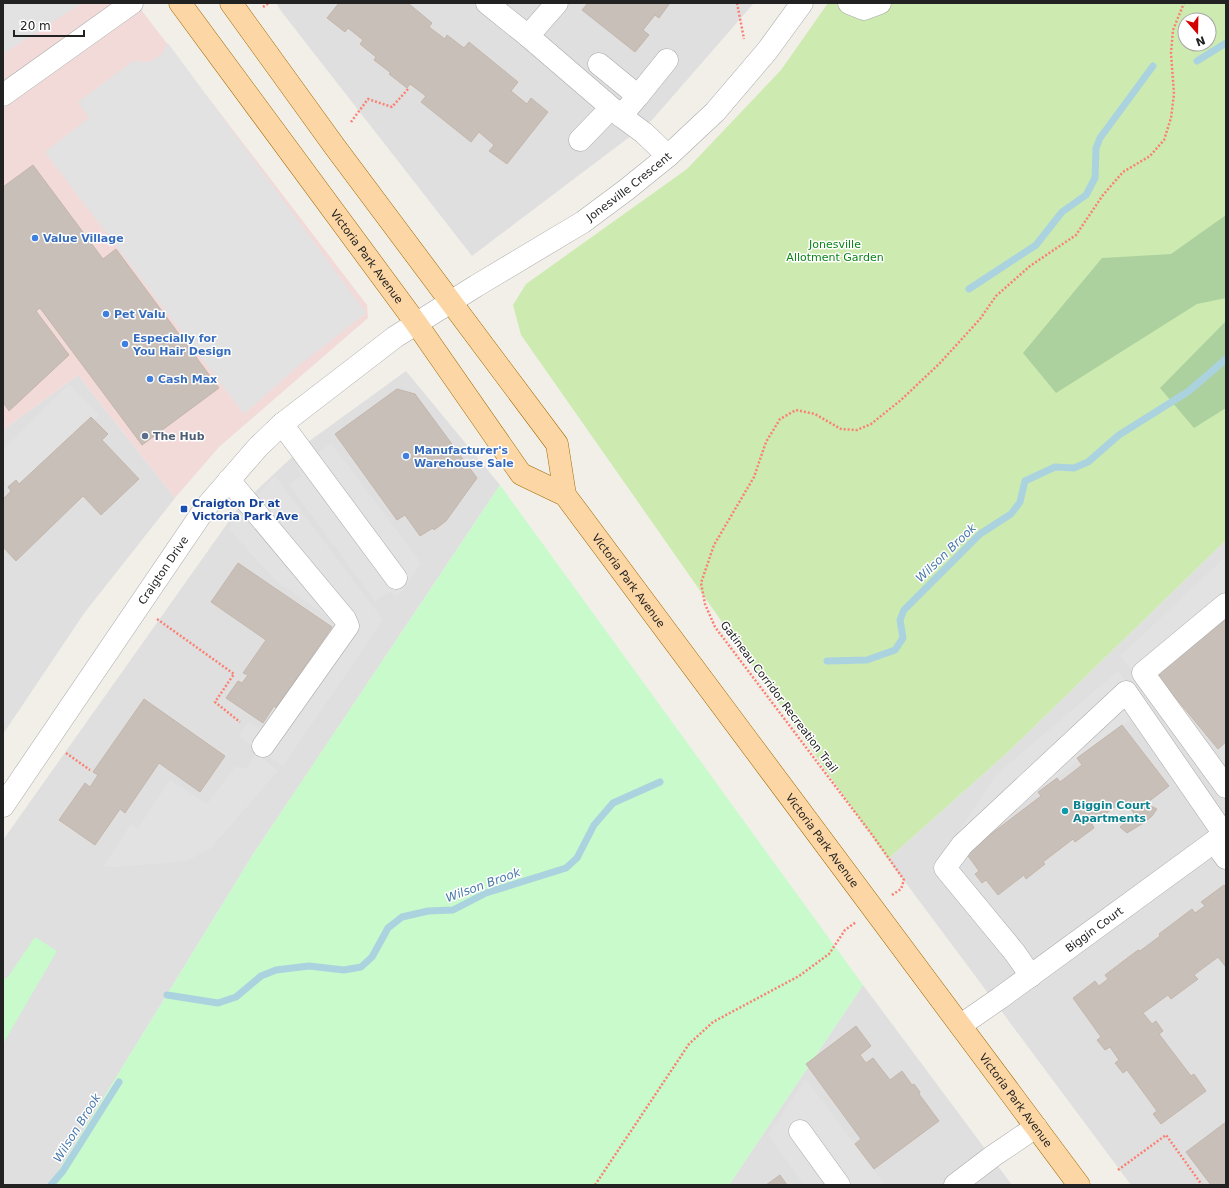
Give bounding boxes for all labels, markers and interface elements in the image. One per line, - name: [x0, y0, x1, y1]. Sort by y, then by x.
- scale bar: [14, 12, 84, 38]
- north arrow: [1177, 12, 1217, 52]
- text: 20 m: [20, 19, 51, 33]
- text: N: [1194, 33, 1207, 49]
- street label: Jonesville Crescent: [583, 149, 675, 224]
- street label: Victoria Park Avenue: [328, 207, 406, 306]
- place label: Value Village: [43, 232, 124, 245]
- marker: Value Village: [30, 233, 40, 243]
- park label: Jonesville Allotment Garden: [786, 238, 884, 264]
- place label: Pet Valu: [114, 308, 166, 321]
- marker: Pet Valu: [101, 309, 111, 319]
- place label: Especially for You Hair Design: [132, 332, 231, 358]
- marker: Especially for You Hair Design: [120, 339, 130, 349]
- place label: Cash Max: [158, 373, 217, 386]
- marker: Cash Max: [145, 374, 155, 384]
- place label: The Hub: [153, 430, 205, 443]
- marker: The Hub: [140, 431, 150, 441]
- place label: Manufacturer's Warehouse Sale: [414, 444, 514, 470]
- marker: Manufacturer's Warehouse Sale: [401, 451, 411, 461]
- place label: Craigton Dr at Victoria Park Ave: [192, 497, 298, 523]
- marker: Craigton Dr at Victoria Park Ave: [179, 504, 189, 514]
- water label: Wilson Brook: [913, 520, 980, 585]
- street label: Victoria Park Avenue: [590, 531, 668, 630]
- street label: Craigton Drive: [135, 533, 191, 607]
- street label: Gatineau Corridor Recreation Trail: [718, 619, 840, 775]
- street label: Victoria Park Avenue: [783, 791, 862, 890]
- place label: Biggin Court Apartments: [1073, 799, 1150, 825]
- marker: Biggin Court Apartments: [1060, 806, 1070, 816]
- water label: Wilson Brook: [444, 865, 523, 905]
- street label: Biggin Court: [1063, 903, 1126, 955]
- street label: Victoria Park Avenue: [977, 1051, 1055, 1150]
- water label: Wilson Brook: [50, 1090, 104, 1165]

